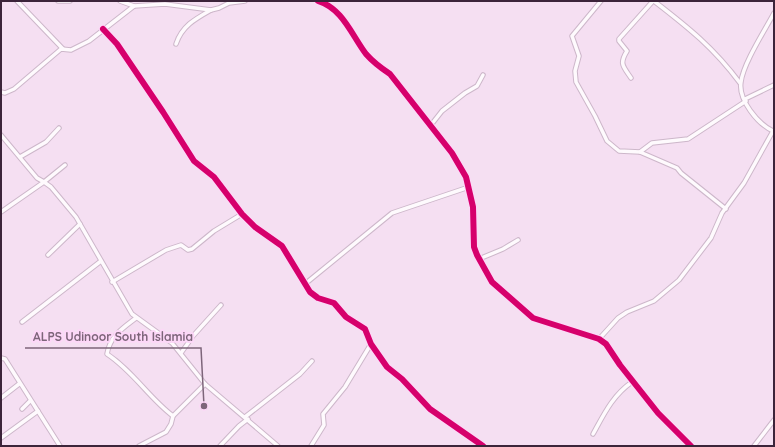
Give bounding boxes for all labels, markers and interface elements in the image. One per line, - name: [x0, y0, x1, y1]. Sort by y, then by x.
- callout: ALPS Udinoor South Islamia: [25, 324, 201, 348]
- text: ALPS Udinoor South Islamia: [33, 329, 193, 344]

